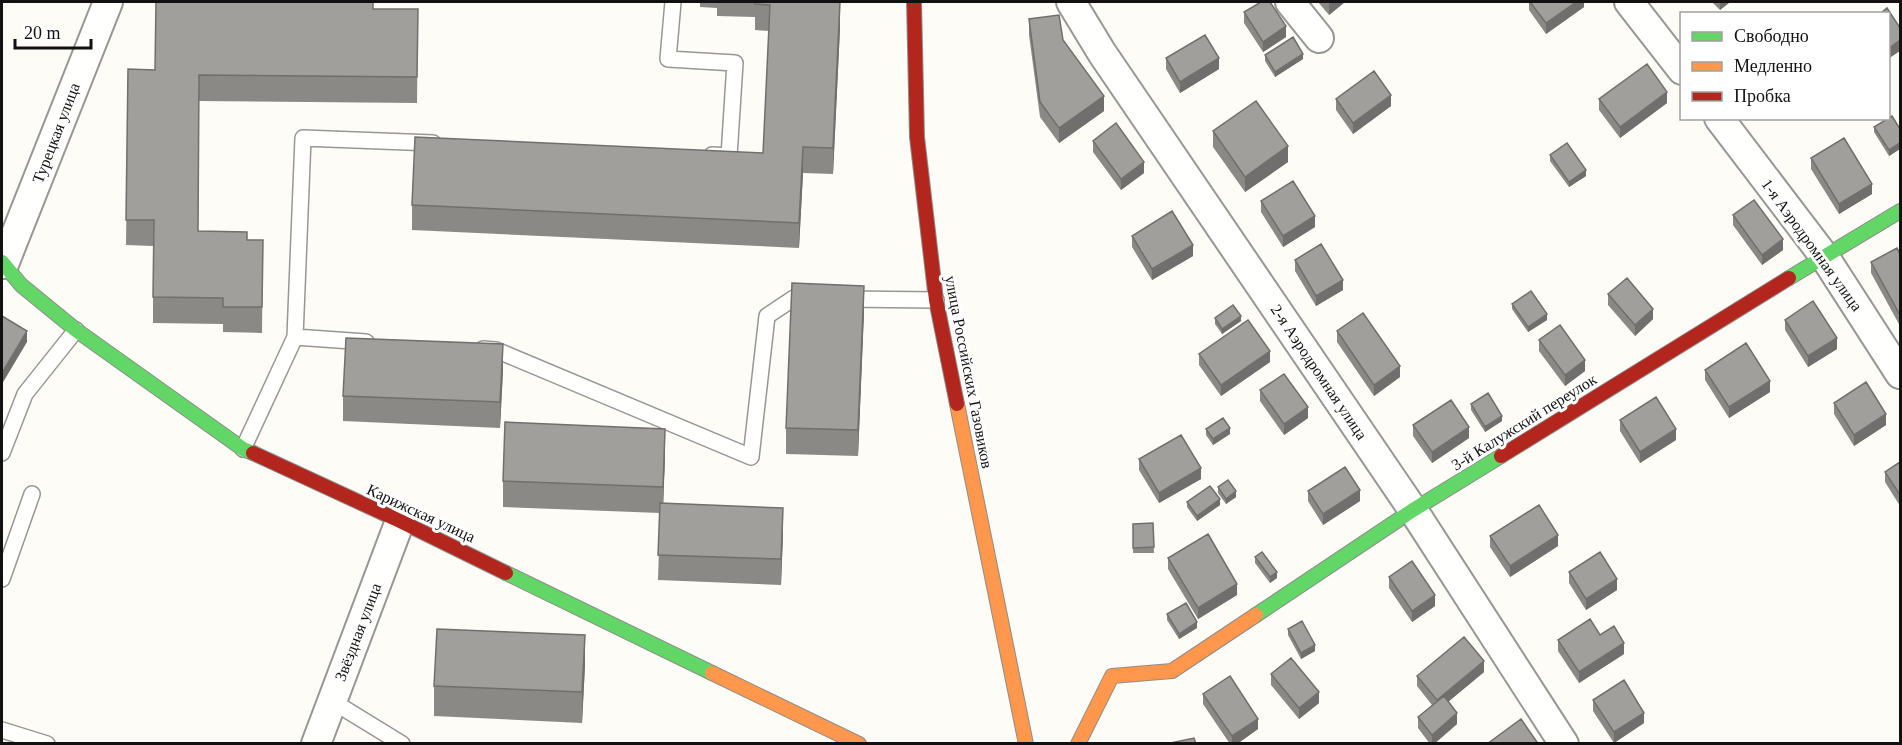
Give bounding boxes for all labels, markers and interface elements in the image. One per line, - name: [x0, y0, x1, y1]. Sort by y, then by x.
- scale bar: [15, 12, 92, 50]
- legend: [1680, 12, 1890, 120]
- text: 20 m: [24, 23, 61, 43]
- text: Свободно: [1734, 26, 1809, 46]
- text: Медленно: [1734, 56, 1812, 76]
- street label: Турецкая улица: [29, 80, 84, 186]
- text: Пробка: [1734, 86, 1791, 106]
- street label: 1-я Аэродромная улица: [1758, 176, 1866, 315]
- street label: улица Российских Газовиков: [941, 274, 996, 470]
- street label: 2-я Аэродромная улица: [1267, 301, 1371, 443]
- street label: 3-й Калужский переулок: [1448, 370, 1600, 474]
- street label: Карижская улица: [364, 480, 478, 546]
- street label: Звёздная улица: [332, 581, 385, 684]

